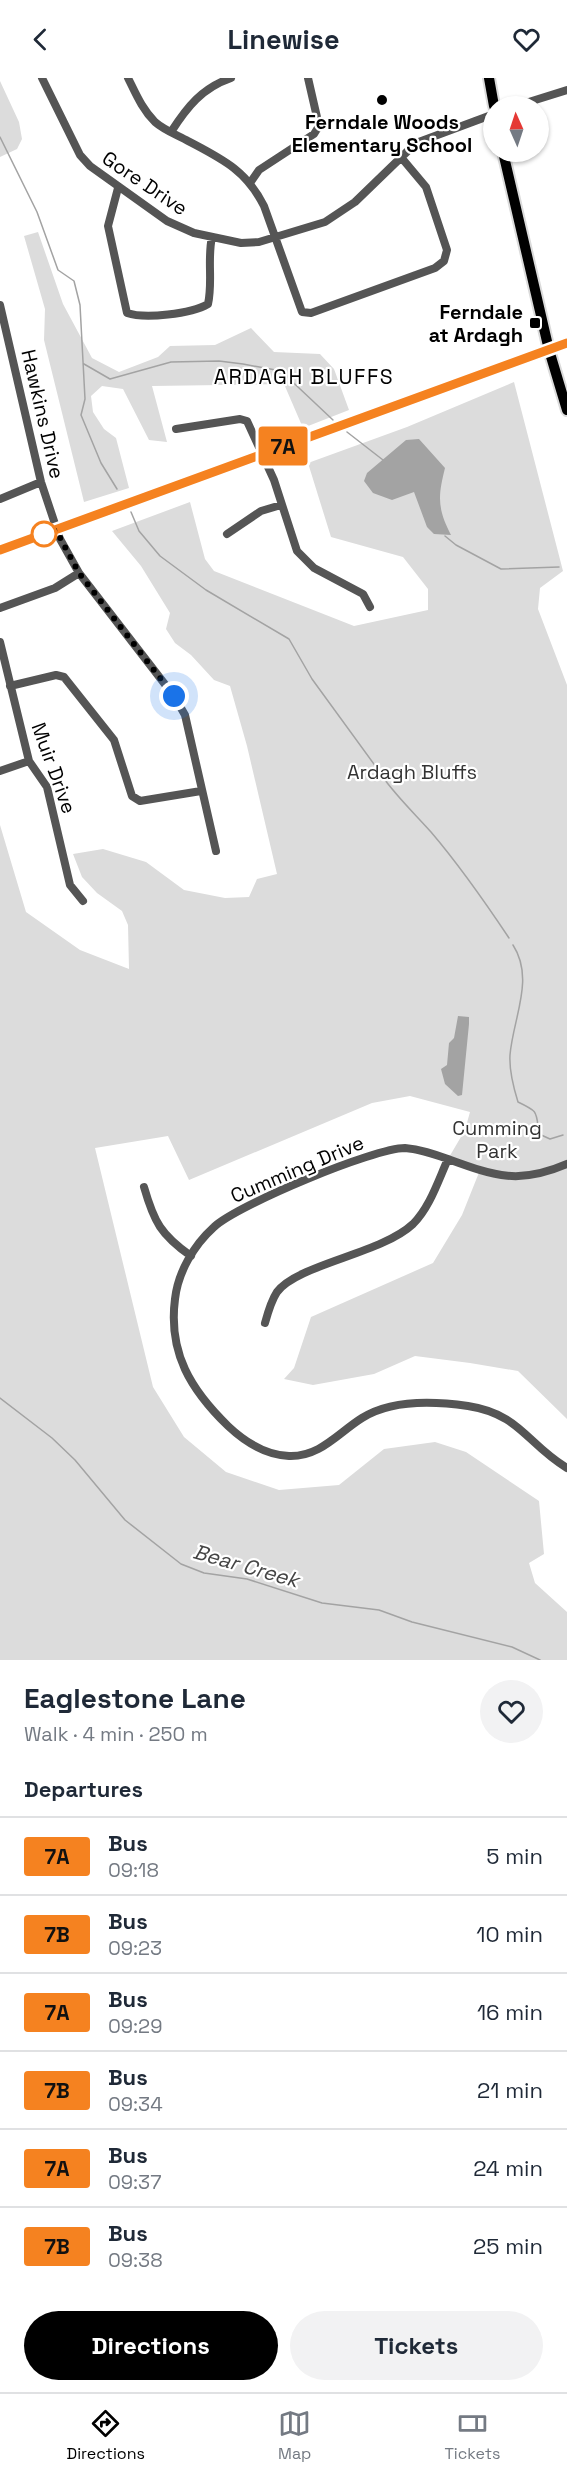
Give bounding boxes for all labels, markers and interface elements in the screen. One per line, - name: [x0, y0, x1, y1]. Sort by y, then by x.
- text: Linewise: [227, 22, 340, 57]
- icon: back: [24, 23, 57, 56]
- icon: heart: [510, 23, 543, 56]
- marker: Ferndale Woods Elementary School: [375, 93, 389, 107]
- north arrow: [483, 96, 549, 162]
- map controls: [483, 96, 549, 162]
- place label: Ferndale Woods Elementary School: [292, 109, 472, 158]
- street label: Gore Drive: [97, 145, 193, 221]
- place label: Ferndale at Ardagh: [429, 299, 523, 348]
- marker: Ferndale at Ardagh: [528, 316, 542, 330]
- street label: Hawkins Drive: [15, 347, 71, 481]
- district label: ARDAGH BLUFFS: [214, 363, 394, 390]
- line badge: 7A: [256, 426, 310, 466]
- text: 7A: [271, 433, 295, 460]
- unlabelled marker: [31, 521, 57, 547]
- your location: [159, 681, 189, 711]
- street label: Muir Drive: [26, 719, 82, 817]
- park label: Ardagh Bluffs: [347, 759, 477, 785]
- park label: Cumming Park: [452, 1115, 542, 1164]
- street label: Cumming Drive: [226, 1129, 368, 1209]
- water label: Bear Creek: [190, 1538, 305, 1594]
- text: Eaglestone Lane: [24, 1680, 246, 1716]
- button: heart: [480, 1680, 543, 1743]
- text: Walk · 4 min · 250 m: [24, 1721, 208, 1747]
- text: Departures: [24, 1775, 143, 1803]
- text: Bus: [108, 1829, 148, 1857]
- text: 5 min: [486, 1842, 543, 1870]
- text: 7A: [45, 1843, 69, 1870]
- text: 09:18: [108, 1857, 159, 1883]
- text: Bus: [108, 1907, 148, 1935]
- text: 10 min: [476, 1920, 543, 1948]
- text: 7B: [44, 1921, 70, 1948]
- text: 09:23: [108, 1935, 162, 1961]
- text: Bus: [108, 1985, 148, 2013]
- text: 16 min: [477, 1998, 543, 2026]
- text: 7A: [45, 1999, 69, 2026]
- text: 09:29: [108, 2013, 162, 2039]
- text: Bus: [108, 2063, 148, 2091]
- text: 21 min: [477, 2076, 543, 2104]
- text: 7B: [44, 2077, 70, 2104]
- text: 09:34: [108, 2091, 163, 2117]
- text: Bus: [108, 2141, 148, 2169]
- text: 24 min: [473, 2154, 543, 2182]
- text: 7A: [45, 2155, 69, 2182]
- text: 09:37: [108, 2169, 161, 2195]
- text: Bus: [108, 2219, 148, 2247]
- text: 25 min: [473, 2232, 543, 2260]
- text: 7B: [44, 2233, 70, 2260]
- text: 09:38: [108, 2247, 163, 2273]
- button: Directions: [24, 2311, 278, 2380]
- button: Tickets: [290, 2311, 543, 2380]
- tab: Directions: [67, 2407, 145, 2464]
- tab: Map: [278, 2407, 311, 2464]
- tab: Tickets: [445, 2407, 500, 2464]

